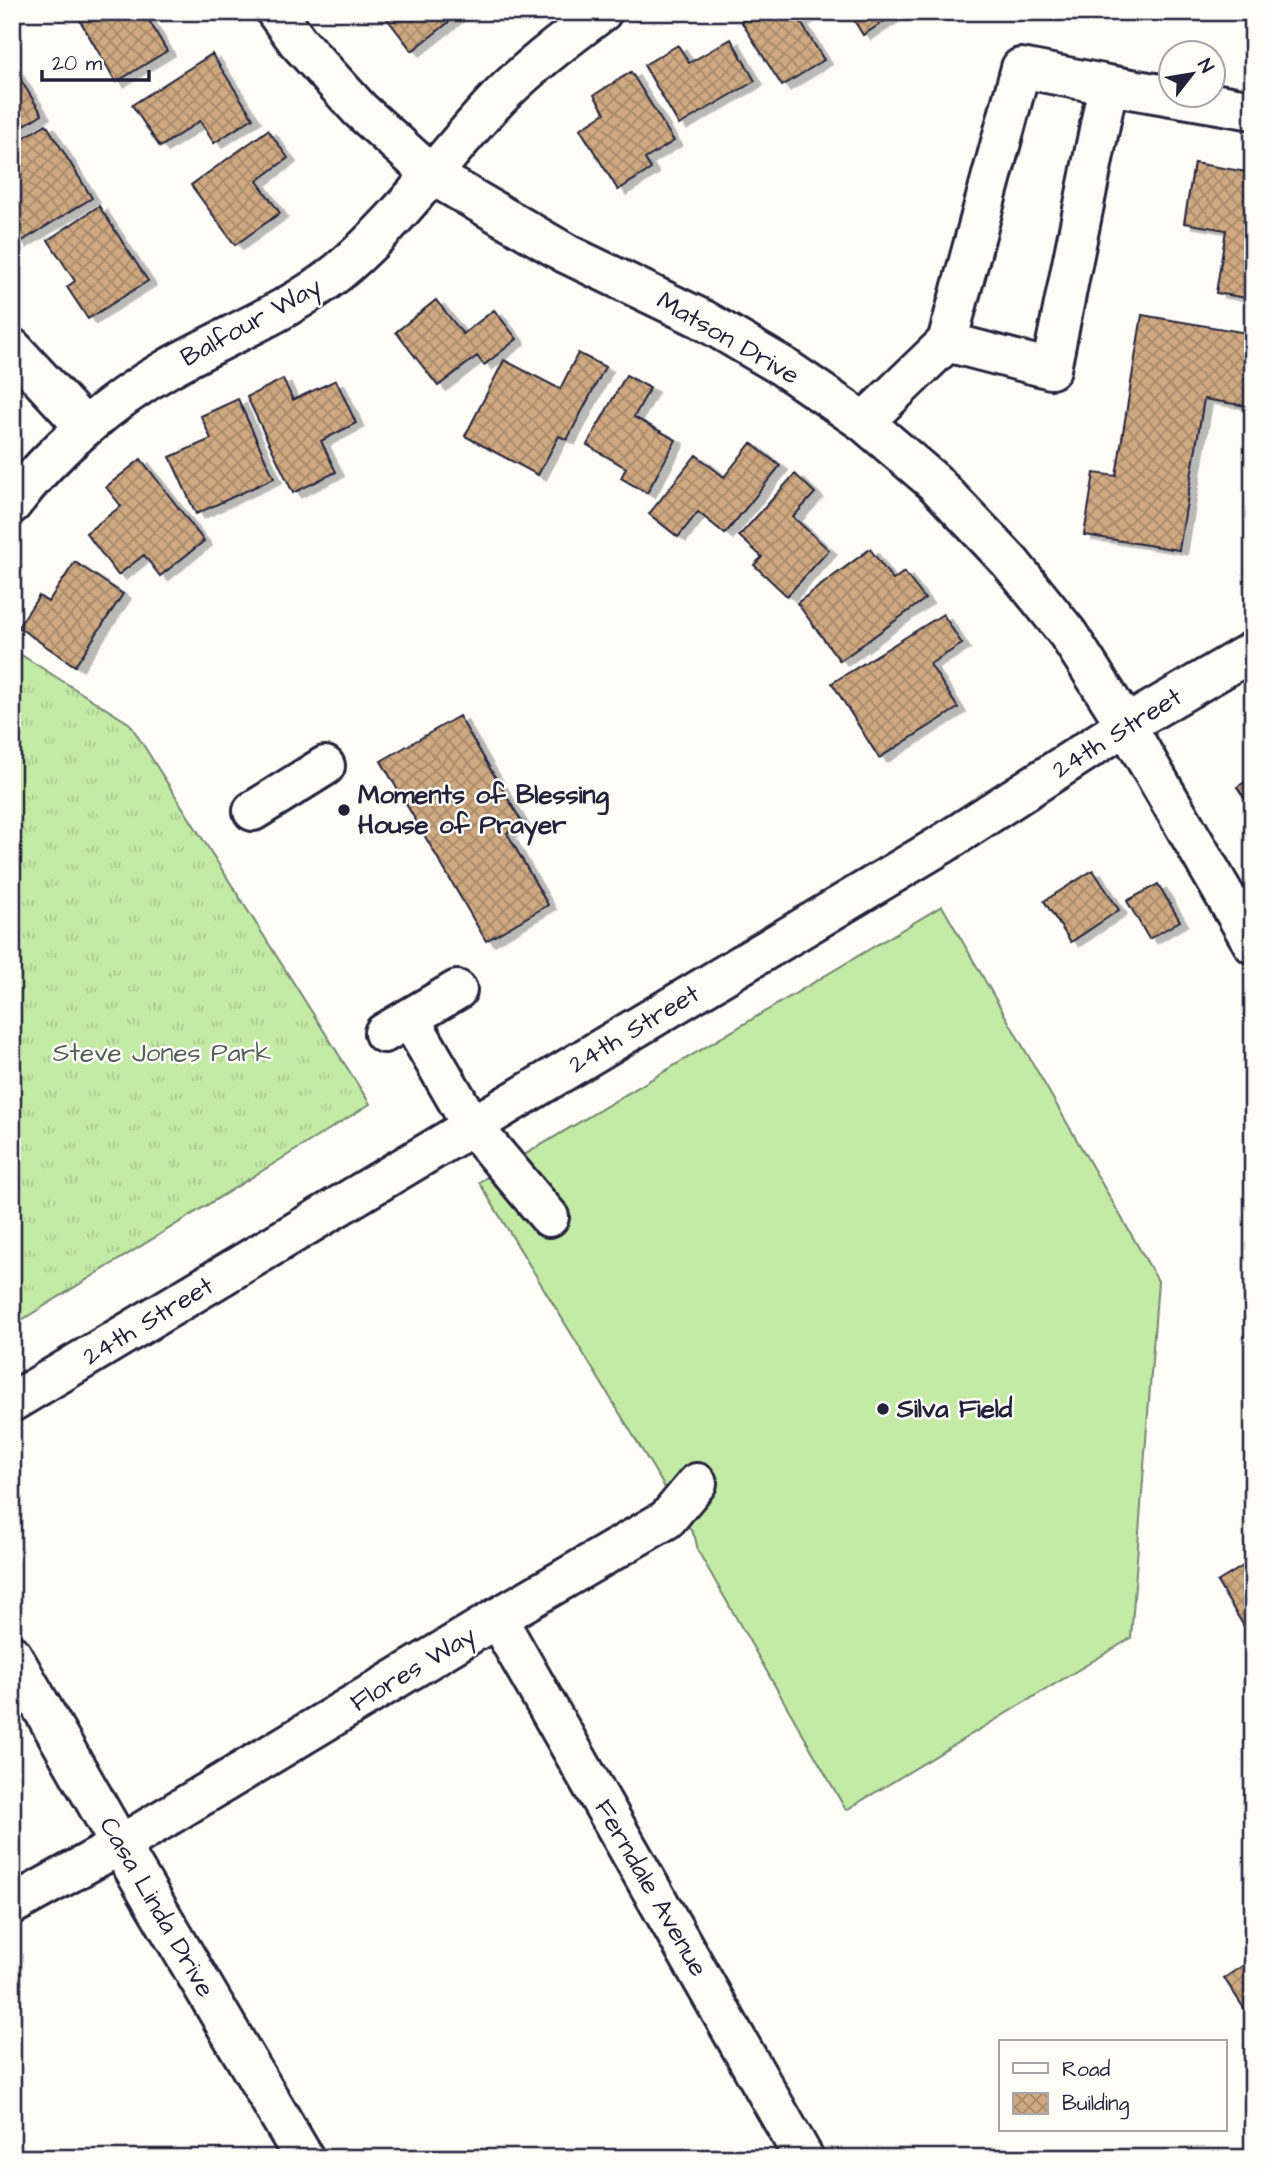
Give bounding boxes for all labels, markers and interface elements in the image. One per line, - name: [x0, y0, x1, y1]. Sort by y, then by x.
- scale bar: [42, 38, 149, 82]
- north arrow: [1156, 38, 1226, 108]
- text: 20 m: [52, 49, 103, 78]
- text: N: [1191, 54, 1220, 78]
- street label: Balfour Way: [174, 268, 329, 377]
- street label: Matson Drive: [650, 283, 806, 393]
- street label: 24th Street: [1045, 679, 1189, 787]
- place label: Moments of Blessing House of Prayer: [358, 777, 610, 846]
- marker: Moments of Blessing House of Prayer: [336, 802, 352, 818]
- street label: 24th Street: [562, 976, 707, 1082]
- park label: Steve Jones Park: [53, 1035, 271, 1071]
- street label: 24th Street: [76, 1268, 221, 1374]
- place label: Silva Field: [896, 1391, 1013, 1427]
- marker: Silva Field: [875, 1401, 891, 1417]
- street label: Flores Way: [343, 1617, 484, 1722]
- street label: Ferndale Avenue: [586, 1793, 716, 1983]
- street label: Casa Linda Drive: [91, 1810, 223, 2004]
- legend: [999, 2040, 1226, 2132]
- text: Road: [1062, 2055, 1110, 2084]
- text: Building: [1062, 2089, 1130, 2120]

